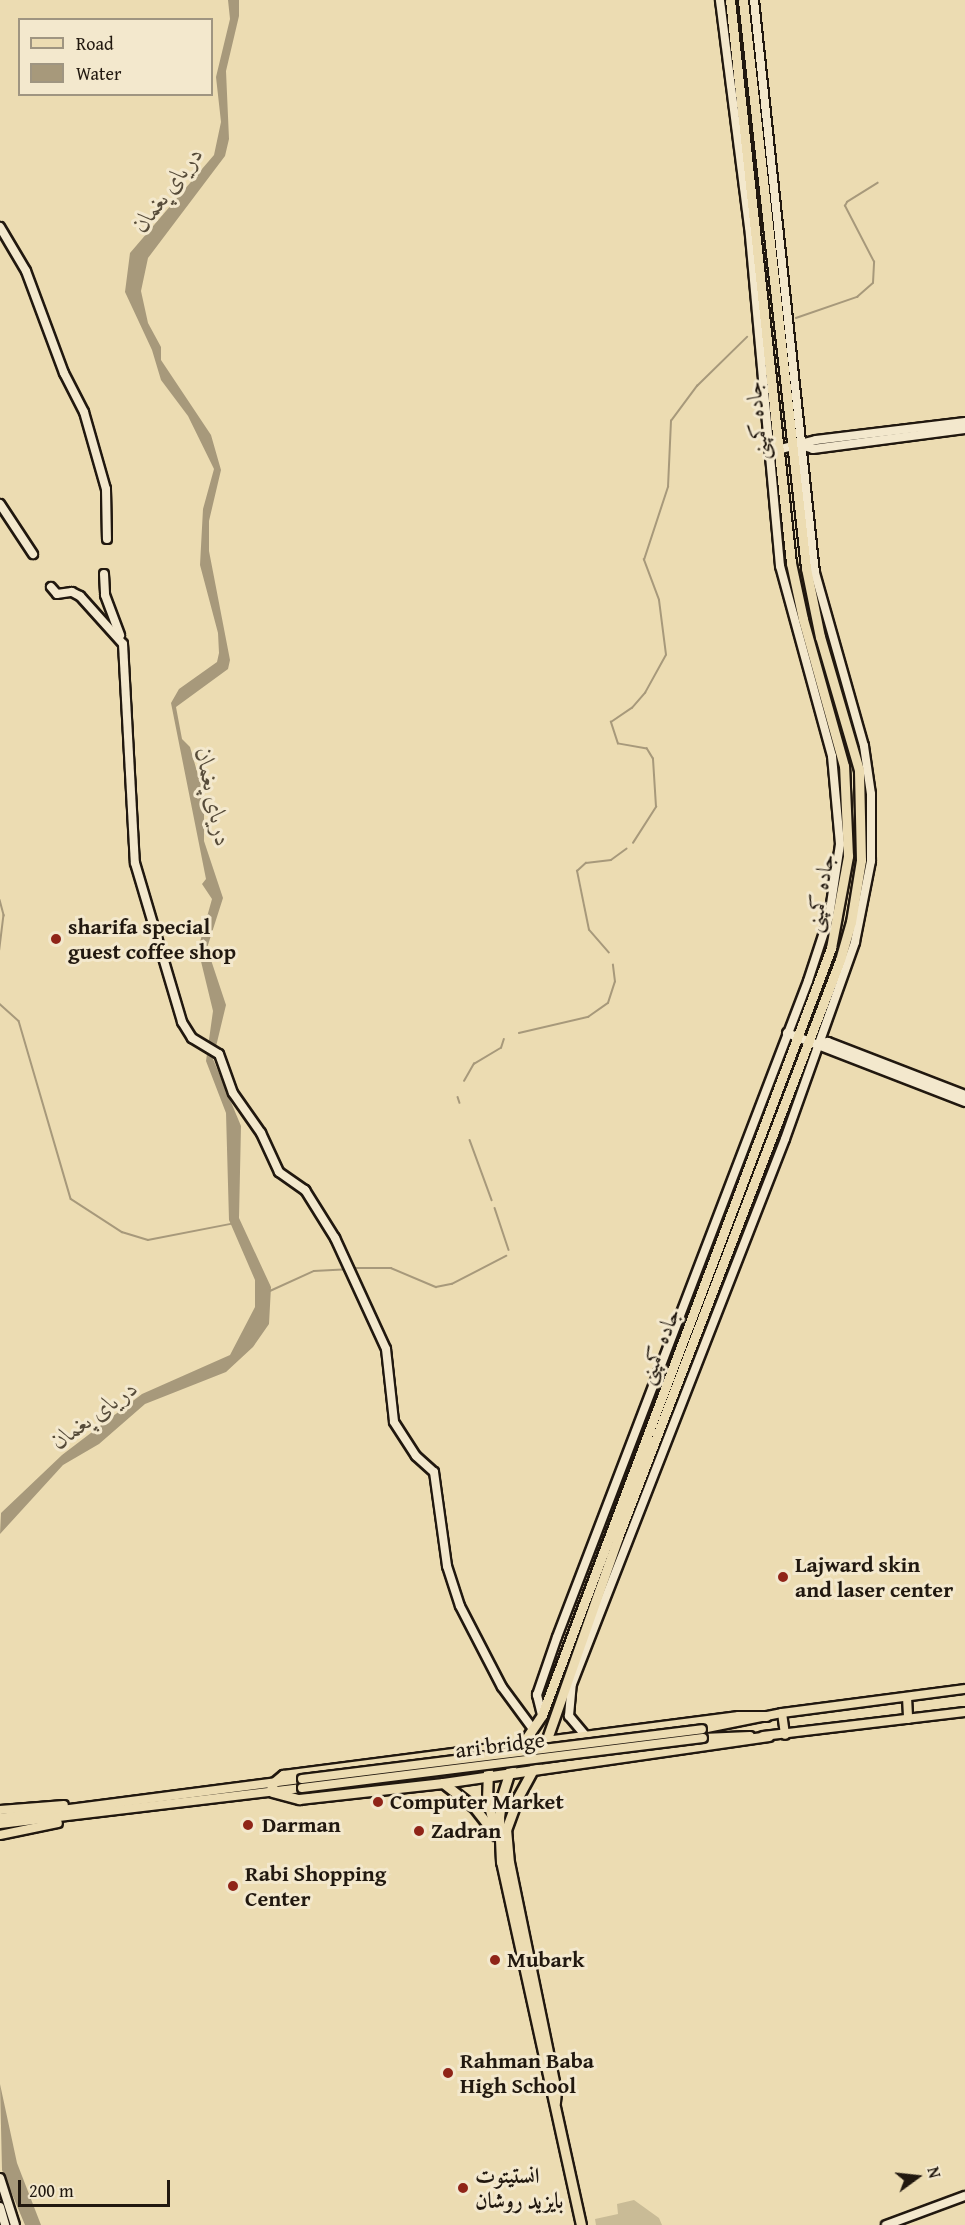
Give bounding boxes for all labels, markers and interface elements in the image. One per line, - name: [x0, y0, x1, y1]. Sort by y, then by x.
- legend: [18, 18, 213, 96]
- text: Road: [76, 30, 114, 57]
- text: Water: [76, 60, 121, 87]
- water label: دریای پغمان: [125, 140, 209, 238]
- street label: جاده کمپنی: [740, 380, 774, 462]
- water label: دریای پغمان: [190, 745, 238, 849]
- street label: جاده کمپنی: [800, 852, 840, 934]
- place label: sharifa special guest coffee shop: [68, 913, 236, 964]
- marker: sharifa special guest coffee shop: [49, 932, 63, 946]
- street label: جاده کمپنی: [632, 1304, 686, 1388]
- water label: دریای پغمان: [45, 1373, 143, 1455]
- place label: Lajward skin and laser center: [795, 1551, 953, 1603]
- marker: Lajward skin and laser center: [776, 1570, 790, 1584]
- street label: ari bridge: [454, 1726, 546, 1764]
- place label: Computer Market: [390, 1789, 564, 1815]
- marker: Computer Market: [371, 1795, 385, 1809]
- place label: Darman: [262, 1812, 341, 1838]
- marker: Darman: [239, 1816, 257, 1834]
- place label: Zadran: [431, 1818, 501, 1844]
- marker: Zadran: [412, 1824, 426, 1838]
- place label: Rabi Shopping Center: [245, 1860, 386, 1912]
- marker: Rabi Shopping Center: [226, 1879, 240, 1893]
- place label: Mubark: [507, 1947, 584, 1973]
- marker: Mubark: [488, 1953, 502, 1967]
- place label: Rahman Baba High School: [460, 2047, 594, 2098]
- marker: Rahman Baba High School: [441, 2066, 455, 2080]
- north arrow: [887, 2147, 947, 2207]
- place label: انستیتوت بایزید روشان: [475, 2162, 564, 2214]
- text: N: [921, 2164, 947, 2181]
- scale bar: [21, 2168, 172, 2206]
- text: 200 m: [29, 2177, 74, 2204]
- marker: انستیتوت بایزید روشان: [456, 2181, 470, 2195]

